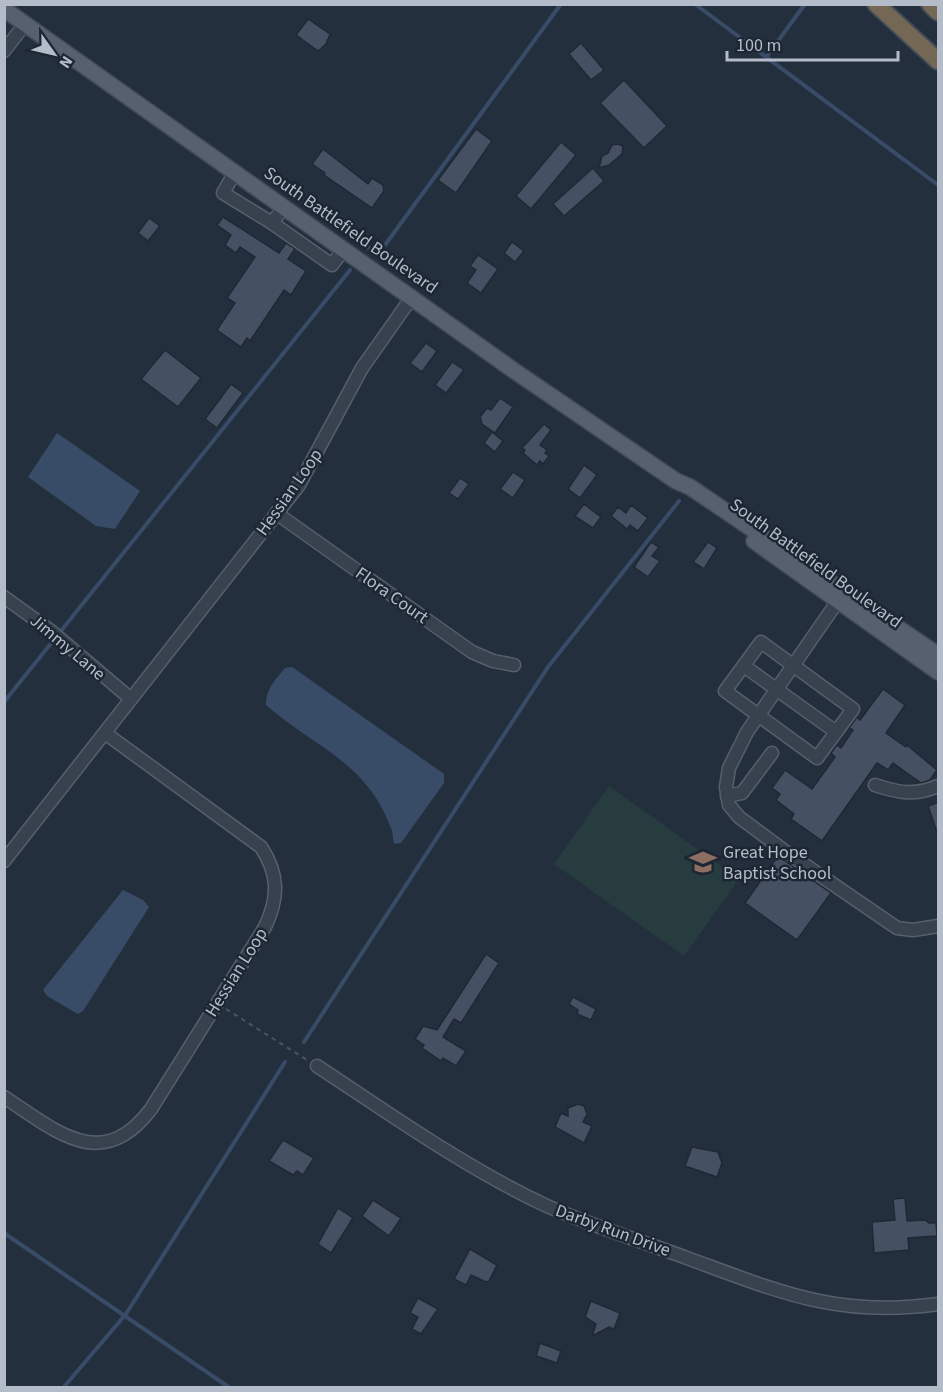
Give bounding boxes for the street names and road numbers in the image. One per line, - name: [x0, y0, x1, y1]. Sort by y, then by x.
- street label: South Battlefield Boulevard: [259, 161, 443, 300]
- street label: Hessian Loop: [250, 444, 329, 541]
- street label: South Battlefield Boulevard: [725, 492, 907, 634]
- street label: Flora Court: [350, 561, 433, 630]
- street label: Jimmy Lane: [25, 608, 111, 686]
- street label: Hessian Loop: [199, 923, 274, 1022]
- street label: Darby Run Drive: [552, 1198, 674, 1263]

